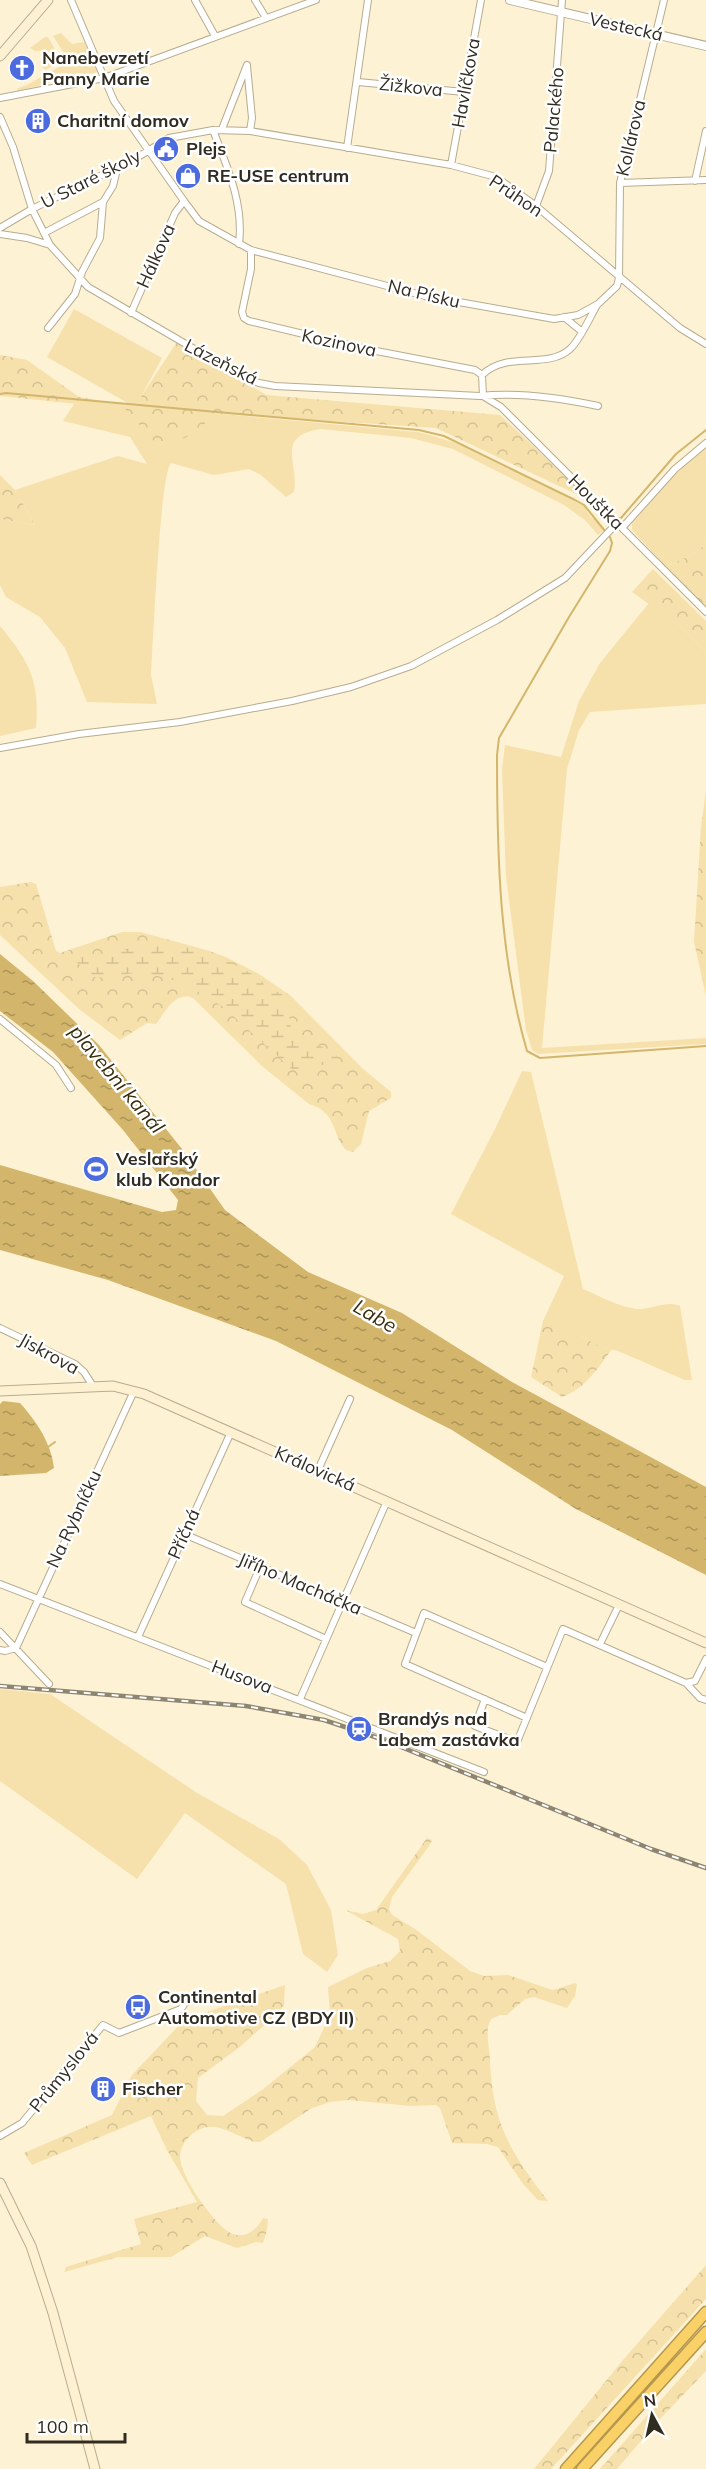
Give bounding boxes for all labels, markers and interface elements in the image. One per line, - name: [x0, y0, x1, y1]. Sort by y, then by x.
- street label: Vestecká: [587, 7, 665, 46]
- street label: Havlíčkova: [446, 36, 485, 130]
- place label: Nanebevzetí Panny Marie: [42, 46, 150, 90]
- church icon: Nanebevzetí Panny Marie: [7, 53, 37, 83]
- street label: Palackého: [538, 66, 569, 154]
- street label: Žižkova: [378, 72, 444, 101]
- street label: Kollárova: [611, 97, 650, 178]
- building icon: Charitní domov: [23, 106, 53, 136]
- place label: Charitní domov: [57, 109, 189, 132]
- public building icon: Plejs: [151, 134, 181, 164]
- place label: Plejs: [186, 137, 226, 160]
- street label: U Staré školy: [37, 143, 145, 214]
- shop icon: RE-USE centrum: [173, 161, 203, 191]
- place label: RE-USE centrum: [207, 164, 349, 187]
- street label: Průhon: [485, 169, 548, 222]
- street label: Hálkova: [131, 220, 180, 292]
- street label: Na Písku: [386, 274, 463, 313]
- street label: Kozinova: [300, 323, 379, 362]
- street label: Lázeňská: [181, 333, 262, 390]
- street label: Houštka: [564, 469, 629, 534]
- water label: plavební kanál: [65, 1019, 170, 1138]
- place label: Veslařský klub Kondor: [115, 1147, 221, 1191]
- sports icon: Veslařský klub Kondor: [81, 1154, 111, 1184]
- water label: Labe: [349, 1293, 401, 1338]
- street label: Jiskrova: [15, 1328, 83, 1379]
- street label: Královická: [271, 1441, 359, 1497]
- street label: Na Rybníčku: [41, 1466, 106, 1571]
- street label: Příčná: [162, 1505, 205, 1563]
- street label: Jiřího Macháčka: [235, 1547, 365, 1620]
- street label: Husova: [208, 1654, 276, 1699]
- place label: Brandýs nad Labem zastávka: [378, 1707, 520, 1751]
- station icon: Brandýs nad Labem zastávka: [344, 1714, 374, 1744]
- place label: Continental Automotive CZ (BDY II): [158, 1985, 355, 2029]
- bus stop icon: Continental Automotive CZ (BDY II): [123, 1992, 153, 2022]
- street label: Průmyslová: [24, 2027, 103, 2117]
- building icon: Fischer: [88, 2074, 118, 2104]
- place label: Fischer: [122, 2077, 184, 2100]
- north arrow: [622, 2385, 682, 2445]
- text: N: [643, 2389, 657, 2411]
- scale bar: [27, 2406, 124, 2444]
- text: 100 m: [36, 2415, 89, 2438]

